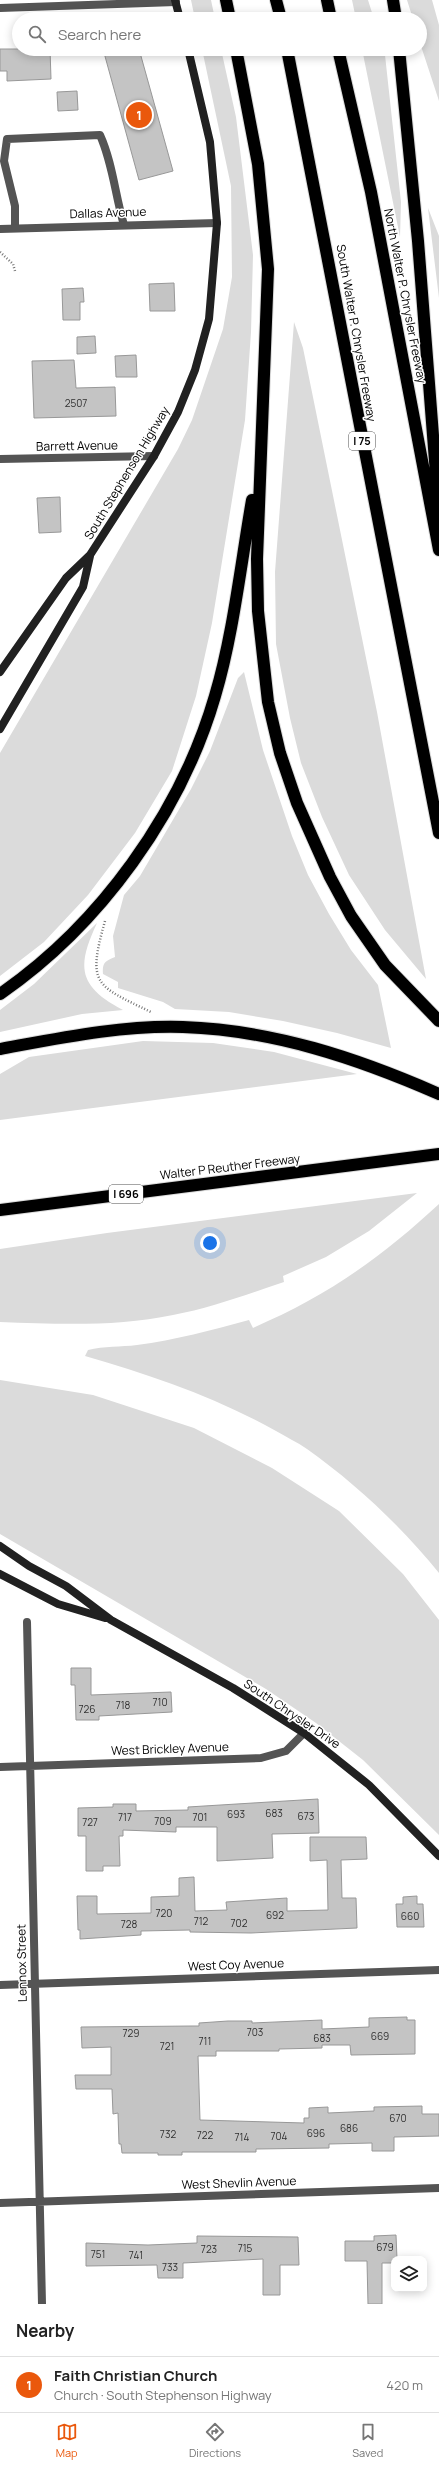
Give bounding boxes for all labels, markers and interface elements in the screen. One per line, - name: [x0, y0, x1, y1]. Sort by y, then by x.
- search box: [12, 12, 427, 56]
- icon: search: [26, 23, 48, 45]
- text: Search here: [58, 24, 141, 45]
- pin: 1: [126, 100, 152, 130]
- street label: Dallas Avenue: [69, 203, 147, 222]
- street label: North Walter P. Chrysler Freeway: [380, 207, 431, 385]
- street label: South Walter P. Chrysler Freeway: [333, 243, 381, 424]
- house number: 2507: [65, 396, 87, 410]
- street label: South Stephenson Highway: [80, 402, 173, 543]
- road number: I 75: [349, 432, 375, 450]
- street label: Barrett Avenue: [36, 436, 118, 455]
- street label: Walter P Reuther Freeway: [159, 1149, 302, 1184]
- road number: I 696: [109, 1185, 143, 1203]
- your location: [200, 1233, 220, 1253]
- street label: South Chrysler Drive: [241, 1675, 344, 1752]
- house number: 710: [152, 1695, 168, 1709]
- house number: 718: [116, 1698, 131, 1712]
- house number: 726: [79, 1702, 95, 1716]
- street label: West Brickley Avenue: [111, 1738, 229, 1759]
- house number: 683: [265, 1806, 283, 1820]
- house number: 693: [227, 1807, 245, 1821]
- house number: 673: [298, 1809, 314, 1823]
- house number: 717: [118, 1810, 132, 1824]
- house number: 701: [192, 1810, 208, 1824]
- house number: 709: [154, 1814, 172, 1828]
- house number: 727: [82, 1815, 98, 1829]
- house number: 720: [156, 1906, 172, 1920]
- house number: 692: [266, 1908, 284, 1922]
- house number: 660: [401, 1909, 419, 1923]
- house number: 712: [194, 1914, 209, 1928]
- house number: 702: [231, 1916, 248, 1930]
- house number: 728: [121, 1917, 137, 1931]
- street label: Lennox Street: [12, 1924, 31, 2002]
- street label: West Coy Avenue: [188, 1954, 284, 1975]
- house number: 703: [247, 2025, 263, 2039]
- house number: 729: [123, 2026, 139, 2040]
- house number: 669: [371, 2029, 389, 2043]
- house number: 683: [313, 2031, 331, 2045]
- house number: 711: [199, 2034, 211, 2048]
- house number: 721: [160, 2039, 174, 2053]
- house number: 670: [389, 2111, 407, 2125]
- house number: 686: [340, 2121, 358, 2135]
- house number: 696: [307, 2126, 325, 2140]
- house number: 732: [160, 2127, 176, 2141]
- house number: 722: [197, 2128, 214, 2142]
- house number: 704: [270, 2129, 288, 2143]
- house number: 714: [235, 2130, 250, 2144]
- street label: West Shevlin Avenue: [181, 2172, 297, 2193]
- house number: 679: [376, 2240, 394, 2254]
- house number: 715: [238, 2241, 253, 2255]
- house number: 723: [201, 2242, 217, 2256]
- house number: 751: [91, 2247, 105, 2261]
- house number: 741: [129, 2248, 143, 2262]
- map controls: [391, 2256, 427, 2292]
- button: layers: [391, 2256, 427, 2292]
- house number: 733: [162, 2260, 178, 2274]
- text: Nearby: [16, 2319, 74, 2342]
- text: Faith Christian Church: [54, 2365, 217, 2386]
- text: 1: [26, 2376, 32, 2394]
- text: 420 m: [386, 2376, 423, 2394]
- text: Church · South Stephenson Highway: [54, 2386, 272, 2404]
- tab: Map: [56, 2421, 78, 2460]
- tab: Directions: [189, 2421, 241, 2460]
- tab: Saved: [352, 2421, 383, 2460]

